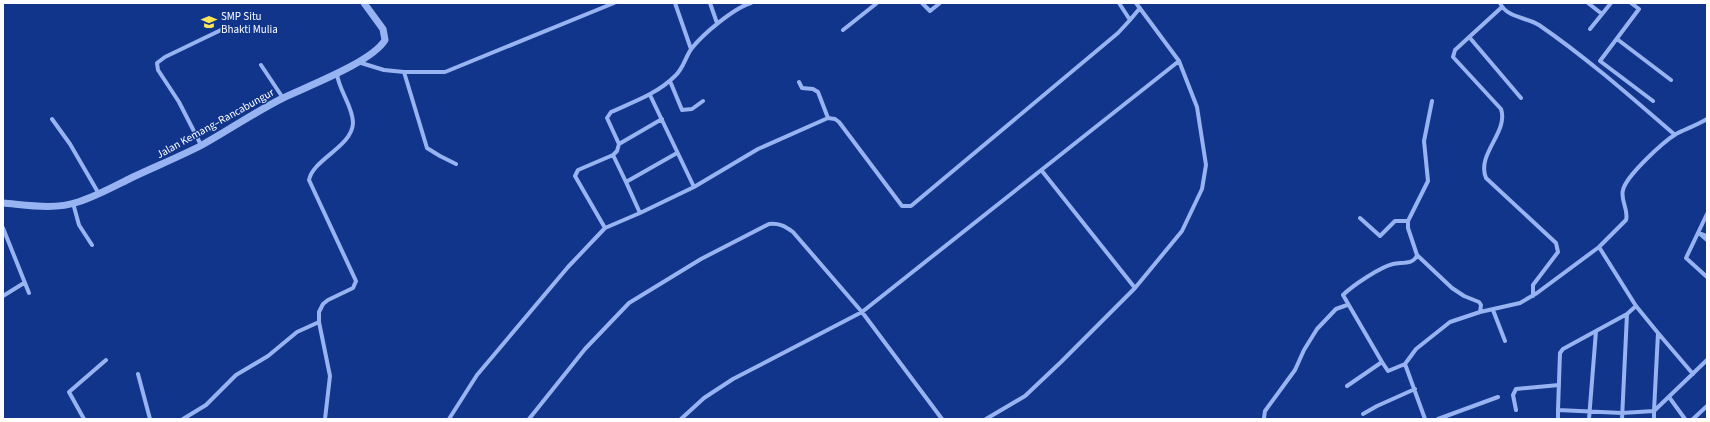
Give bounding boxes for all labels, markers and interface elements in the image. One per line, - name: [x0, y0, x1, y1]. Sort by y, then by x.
- place label: SMP Situ Bhakti Mulia: [221, 9, 278, 37]
- school or university icon: SMP Situ Bhakti Mulia: [200, 13, 218, 31]
- street label: Jalan Kemang–Rancabungur: [154, 85, 277, 162]

